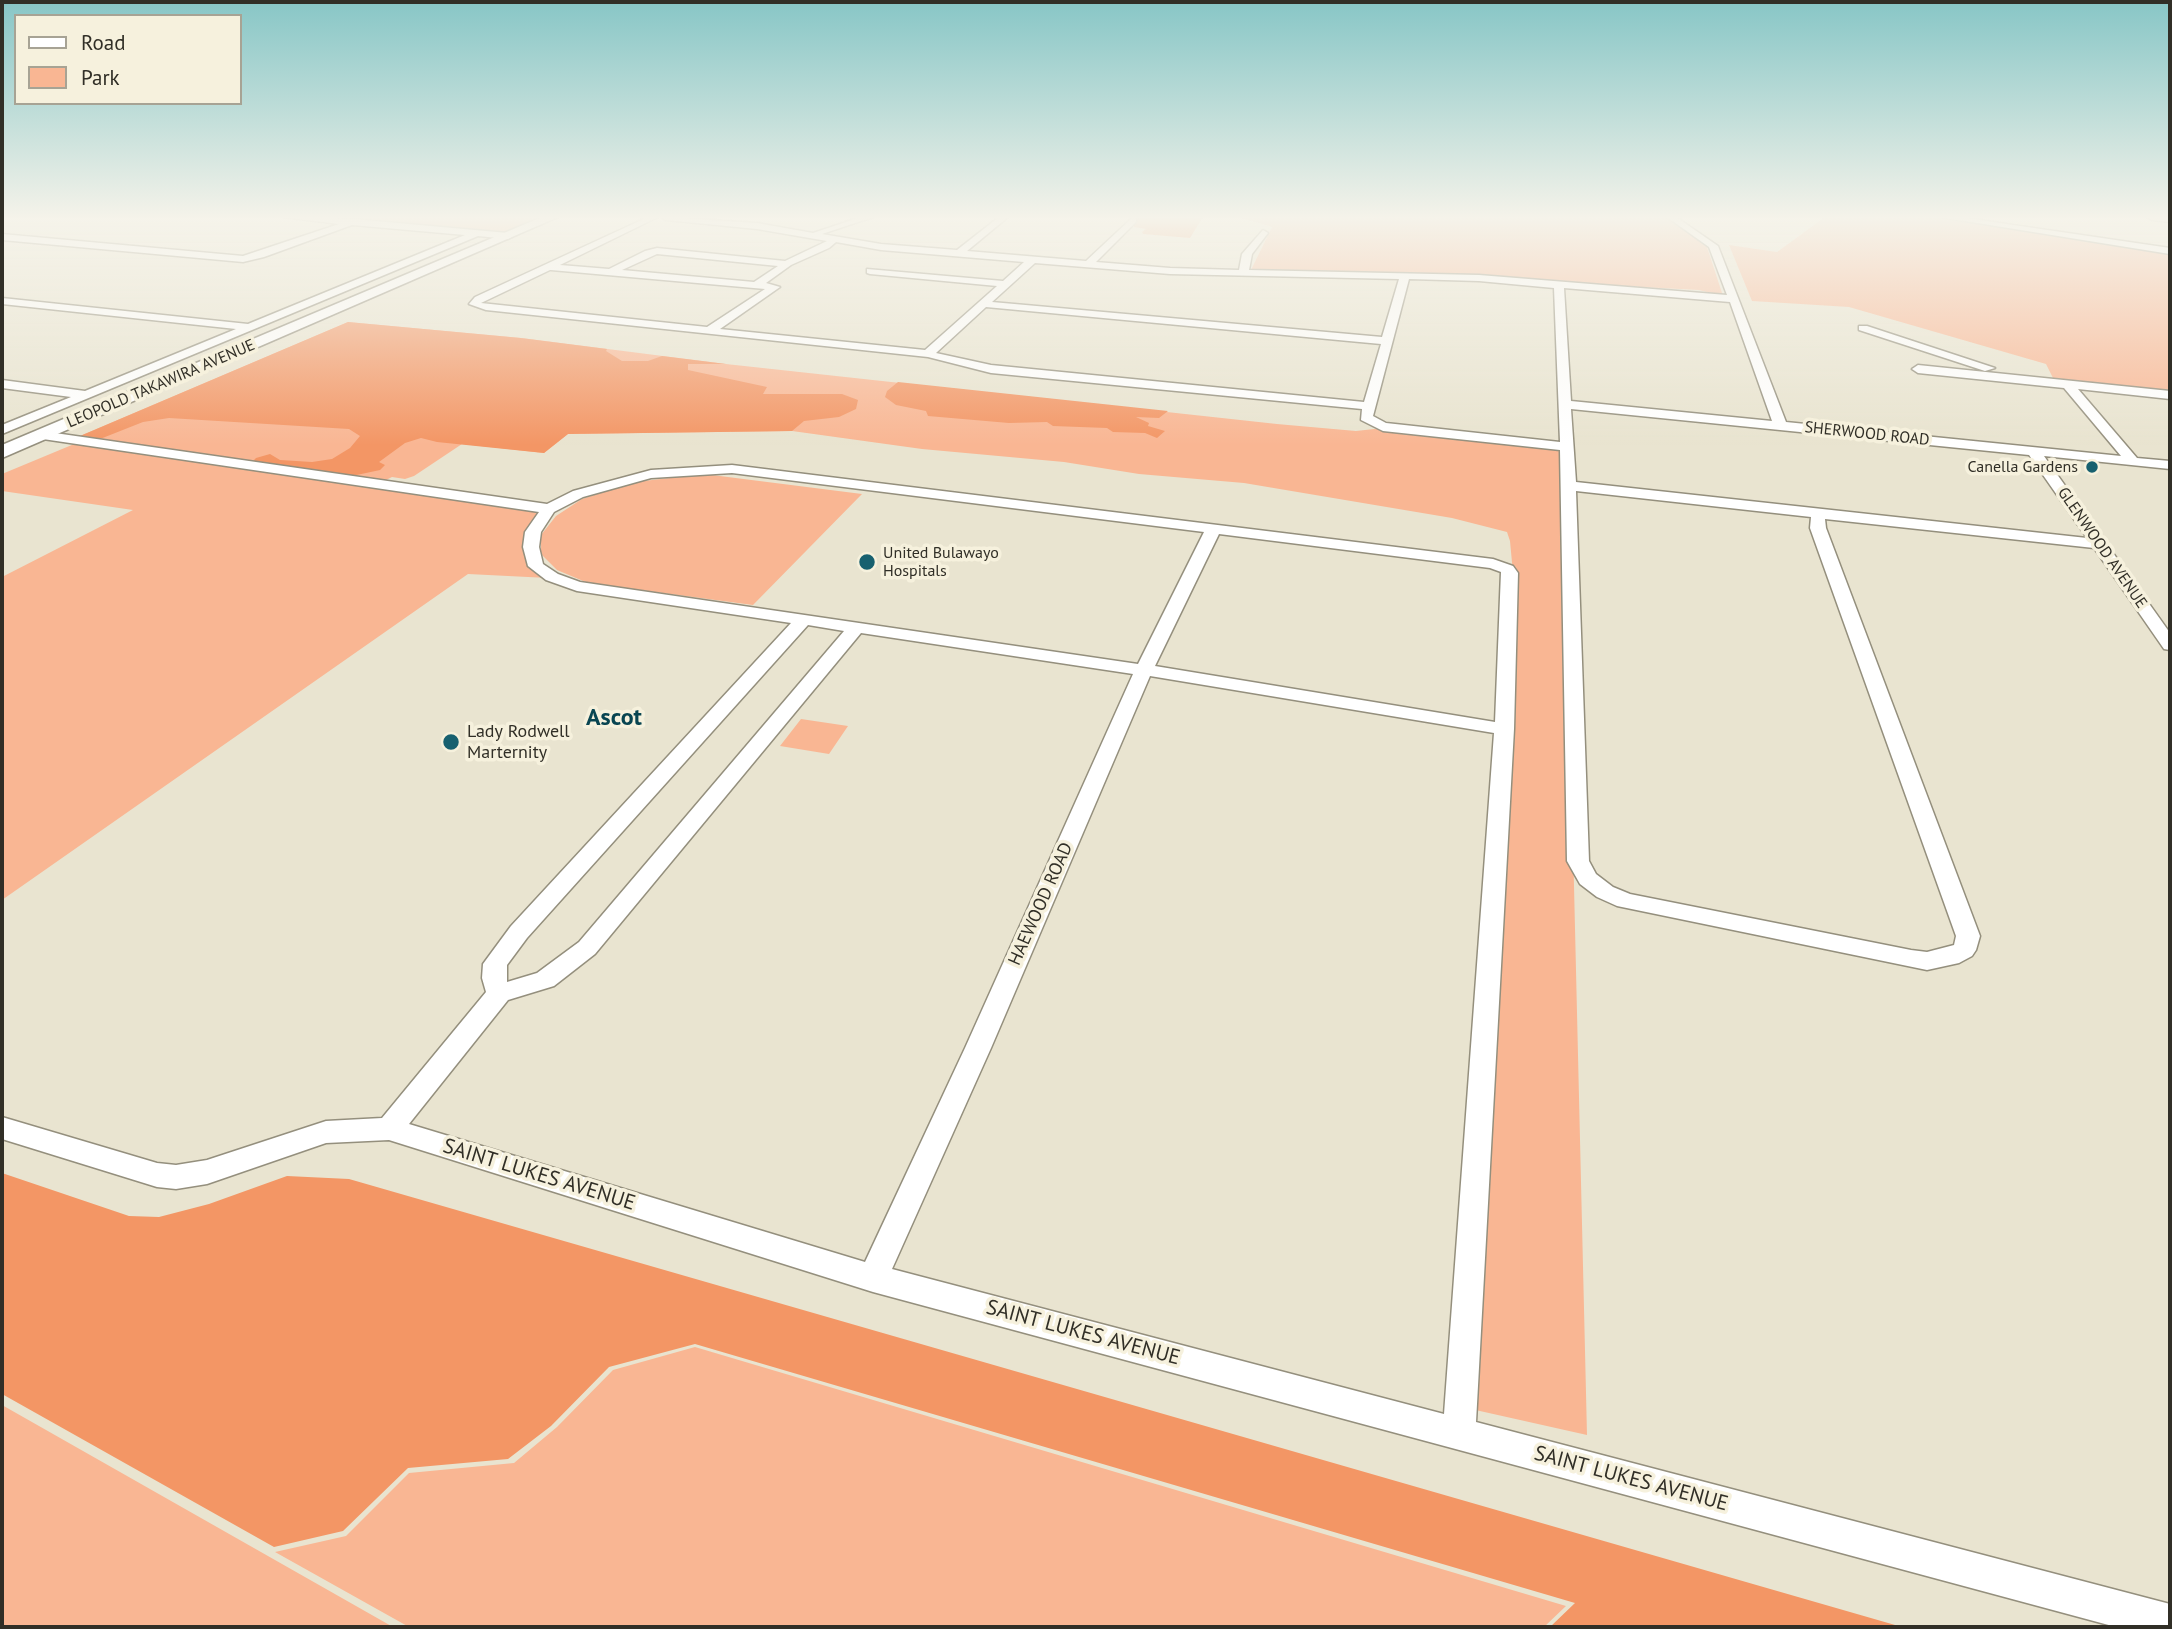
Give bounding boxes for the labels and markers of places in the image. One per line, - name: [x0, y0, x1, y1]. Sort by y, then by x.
- place label: Canella Gardens: [1967, 457, 2078, 477]
- marker: Canella Gardens: [2084, 459, 2100, 475]
- place label: United Bulawayo Hospitals: [883, 543, 999, 581]
- marker: United Bulawayo Hospitals: [857, 552, 877, 572]
- place label: Lady Rodwell Marternity: [467, 721, 570, 764]
- marker: Lady Rodwell Marternity: [441, 732, 461, 752]

